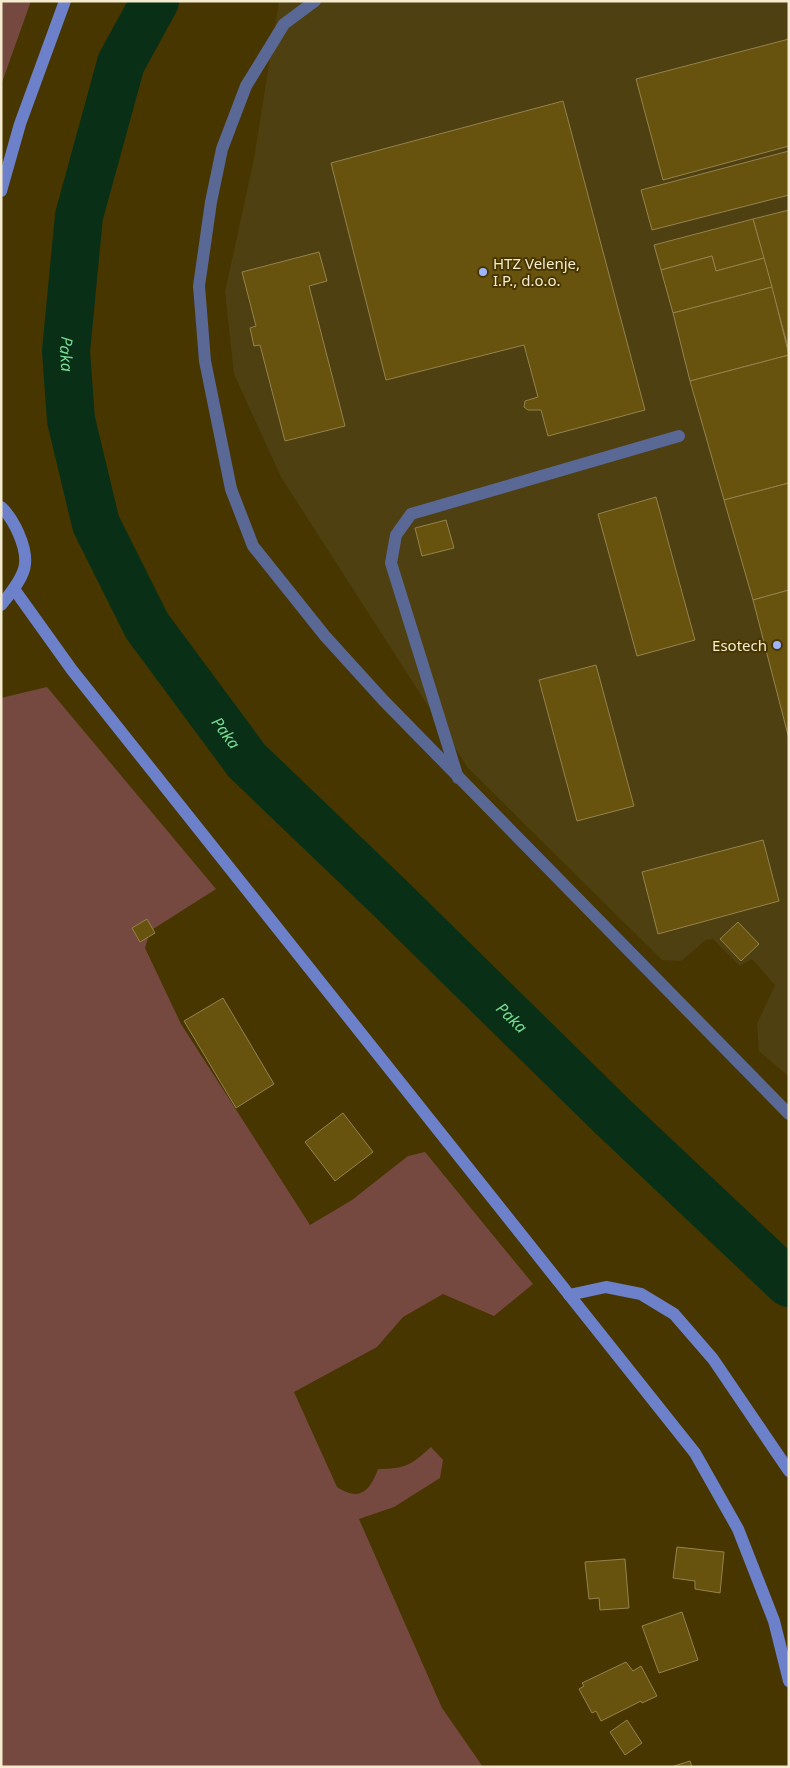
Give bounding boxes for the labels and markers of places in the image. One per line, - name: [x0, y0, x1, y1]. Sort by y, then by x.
- place label: HTZ Velenje, I.P., d.o.o.: [493, 253, 580, 290]
- marker: HTZ Velenje, I.P., d.o.o.: [477, 266, 489, 278]
- place label: Esotech: [712, 635, 767, 655]
- marker: Esotech: [771, 639, 783, 651]

